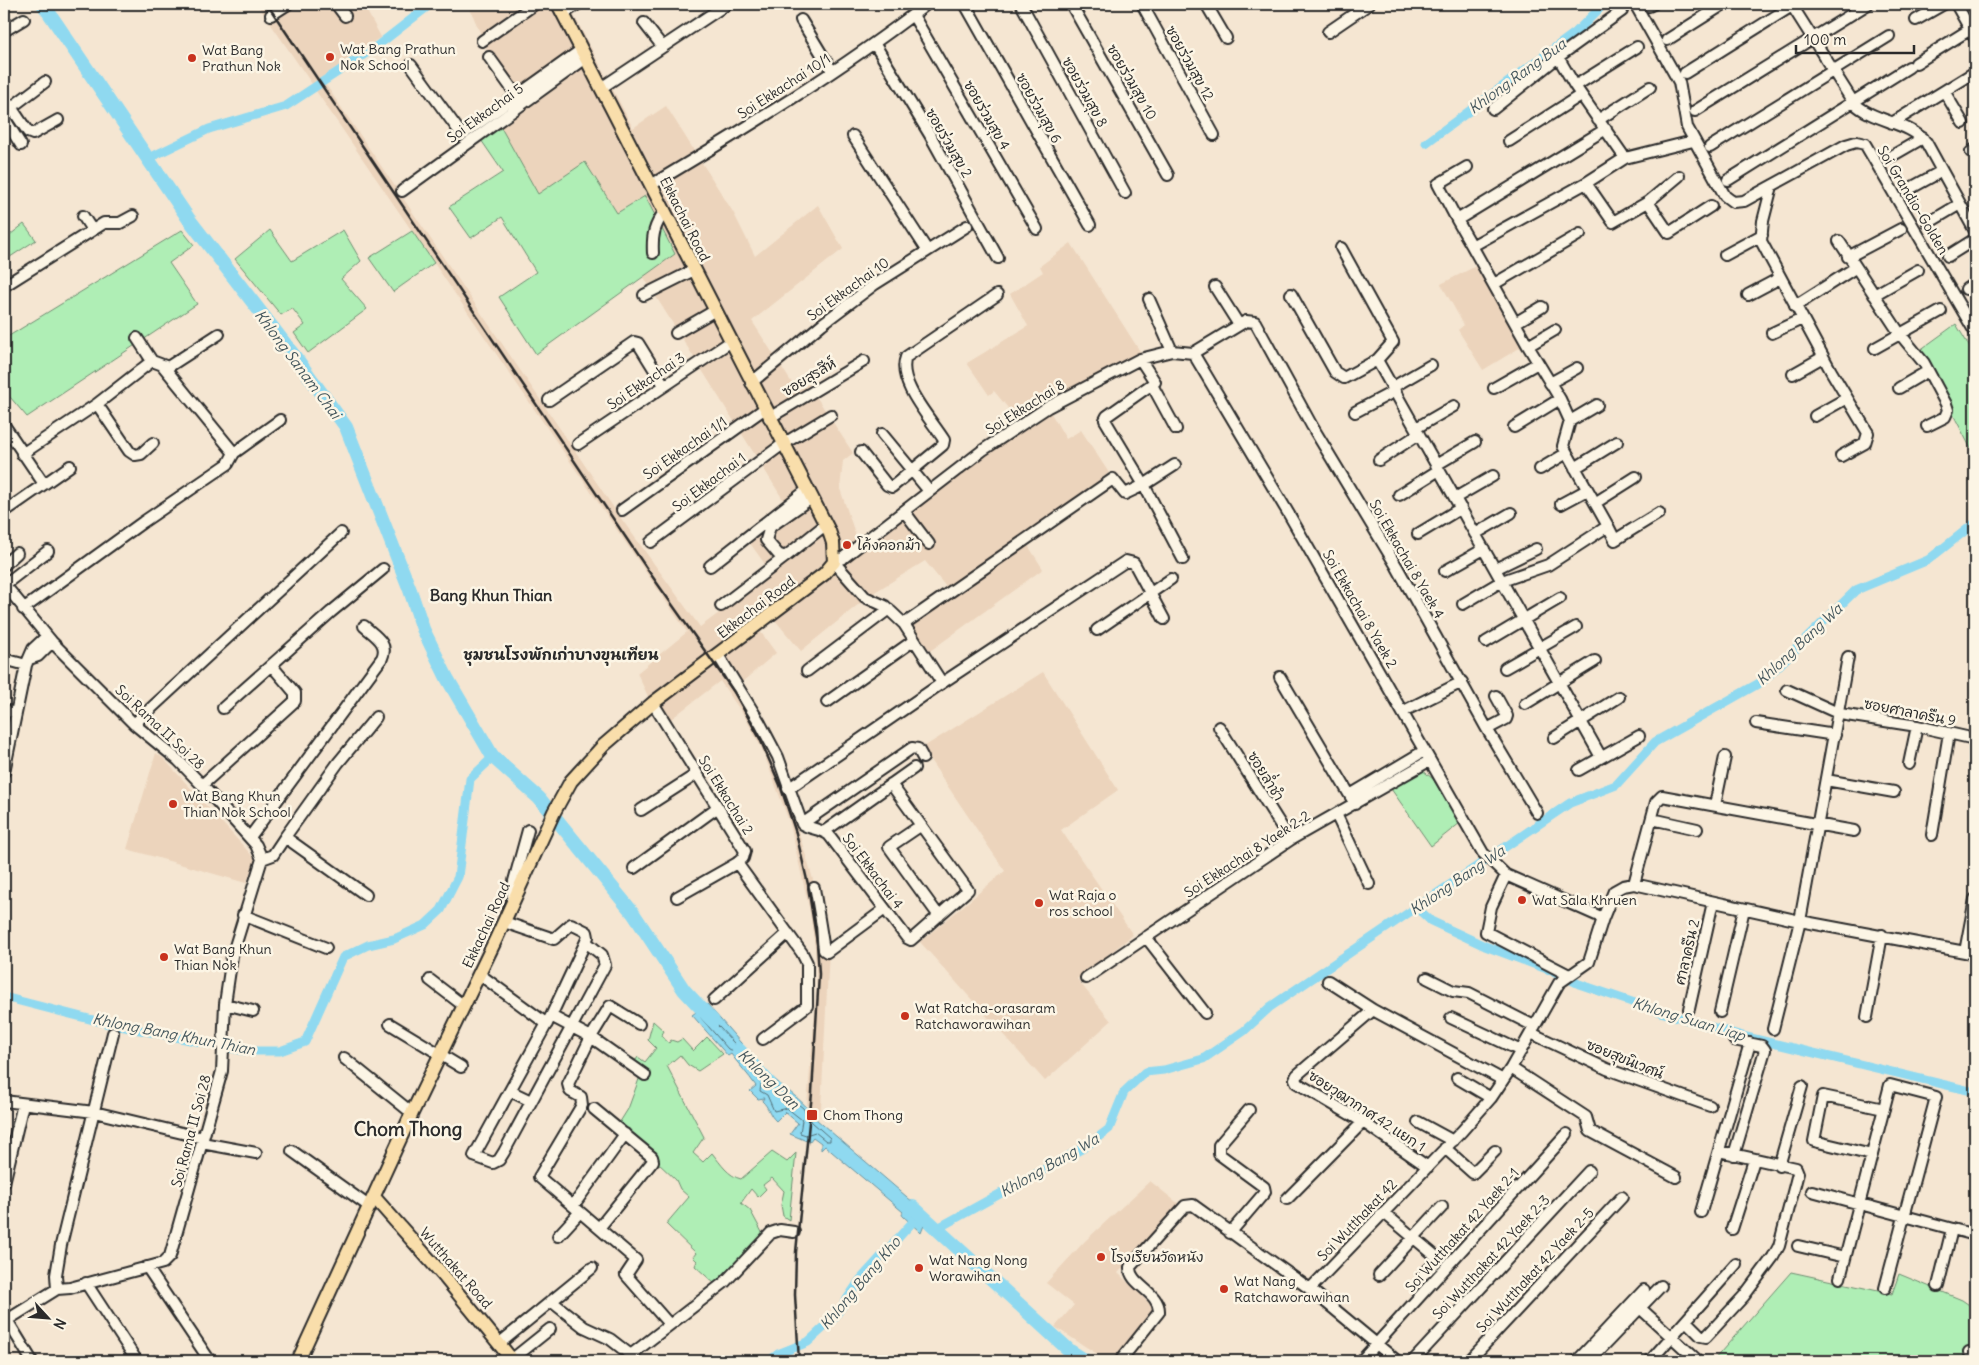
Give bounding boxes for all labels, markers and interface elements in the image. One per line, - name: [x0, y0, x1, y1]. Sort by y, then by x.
- street label: ซอยร่วมสุข 12: [1161, 22, 1218, 104]
- scale bar: [1796, 22, 1914, 54]
- text: 100 m: [1804, 30, 1846, 49]
- water label: Khlong Rang Bua: [1464, 33, 1571, 118]
- place label: Wat Bang Prathun Nok School: [340, 40, 456, 74]
- place label: Wat Bang Prathun Nok: [202, 41, 281, 75]
- street label: ซอยร่วมสุข 10: [1102, 41, 1161, 124]
- street label: Soi Ekkachai 10/1: [734, 49, 834, 123]
- marker: Wat Bang Prathun Nok School: [324, 51, 336, 63]
- marker: Wat Bang Prathun Nok: [186, 52, 198, 64]
- street label: ซอยร่วมสุข 8: [1057, 54, 1112, 131]
- street label: ซอยร่วมสุข 6: [1011, 70, 1066, 147]
- street label: ซอยร่วมสุข 4: [959, 77, 1014, 154]
- street label: Soi Ekkachai 5: [443, 79, 527, 147]
- street label: ซอยร่วมสุข 2: [921, 105, 976, 182]
- street label: Soi Grandio-Golden: [1873, 142, 1953, 258]
- street label: Ekkachai Road: [656, 174, 714, 264]
- street label: Soi Ekkachai 10: [804, 253, 892, 325]
- water label: Khlong Sanam Chai: [251, 306, 346, 424]
- street label: Soi Ekkachai 3: [604, 348, 688, 414]
- street label: ซอยสุรสีห์: [779, 354, 840, 401]
- street label: Soi Ekkachai 8: [982, 375, 1068, 439]
- street label: Soi Ekkachai 1/1: [640, 413, 730, 483]
- street label: Soi Ekkachai 1: [669, 449, 749, 515]
- street label: Soi Ekkachai 8 Yaek 4: [1366, 496, 1448, 622]
- place label: โค้งคอกม้า: [857, 536, 921, 554]
- marker: โค้งคอกม้า: [841, 539, 853, 551]
- street label: Soi Ekkachai 8 Yaek 2: [1319, 547, 1401, 672]
- street label: Ekkachai Road: [714, 572, 798, 642]
- district label: Bang Khun Thian: [430, 585, 552, 606]
- water label: Khlong Bang Wa: [1752, 598, 1847, 689]
- district label: ชุมชนโรงพักเก่าบางขุนเทียน: [463, 645, 659, 666]
- street label: Soi Rama II Soi 28: [111, 681, 209, 773]
- street label: ซอยศาลาครืน 9: [1862, 694, 1958, 730]
- street label: ซอยล่ำชำ: [1244, 746, 1292, 804]
- street label: Soi Ekkachai 2: [695, 752, 758, 838]
- place label: Wat Bang Khun Thian Nok School: [183, 787, 291, 821]
- marker: Wat Bang Khun Thian Nok School: [167, 798, 179, 810]
- street label: Soi Ekkachai 8 Yaek 2-2: [1181, 806, 1314, 902]
- street label: Soi Ekkachai 4: [839, 830, 907, 912]
- water label: Khlong Bang Wa: [1406, 840, 1510, 919]
- street label: Ekkachai Road: [458, 879, 514, 971]
- place label: Wat Raja o ros school: [1049, 886, 1117, 920]
- place label: Wat Sala Khruen: [1532, 891, 1637, 909]
- marker: Wat Sala Khruen: [1516, 894, 1528, 906]
- marker: Wat Raja o ros school: [1033, 897, 1045, 909]
- street label: ศาลาครืน 2: [1671, 917, 1703, 987]
- place label: Wat Bang Khun Thian Nok: [174, 940, 272, 974]
- marker: Wat Bang Khun Thian Nok: [158, 951, 170, 963]
- water label: Khlong Suan Liap: [1630, 993, 1749, 1046]
- place label: Wat Ratcha-orasaram Ratchaworawihan: [915, 999, 1055, 1033]
- water label: Khlong Bang Khun Thian: [91, 1009, 257, 1059]
- marker: Wat Ratcha-orasaram Ratchaworawihan: [899, 1010, 911, 1022]
- street label: ซอยสุขนิเวศน์: [1583, 1035, 1667, 1084]
- water label: Khlong Dan: [734, 1045, 804, 1113]
- street label: ซอยวุฒากาศ 42 แยก 1: [1304, 1066, 1429, 1156]
- street label: Soi Rama II Soi 28: [167, 1073, 215, 1189]
- place label: Chom Thong: [823, 1106, 903, 1124]
- marker: Chom Thong: [805, 1108, 819, 1122]
- district label: Chom Thong: [354, 1117, 462, 1141]
- water label: Khlong Bang Wa: [996, 1128, 1103, 1201]
- street label: Soi Wutthakat 42 Yaek 2-1: [1401, 1164, 1523, 1296]
- street label: Soi Wutthakat 42: [1313, 1175, 1401, 1265]
- street label: Soi Wutthakat 42 Yaek 2-3: [1429, 1191, 1554, 1323]
- street label: Soi Wutthakat 42 Yaek 2-5: [1472, 1204, 1598, 1336]
- street label: Wutthakat Road: [416, 1224, 496, 1312]
- water label: Khlong Bang Kho: [816, 1231, 905, 1333]
- place label: โรงเรียนวัดหนัง: [1111, 1248, 1203, 1266]
- place label: Wat Nang Nong Worawihan: [929, 1251, 1027, 1285]
- marker: โรงเรียนวัดหนัง: [1095, 1251, 1107, 1263]
- marker: Wat Nang Nong Worawihan: [913, 1262, 925, 1274]
- place label: Wat Nang Ratchaworawihan: [1234, 1272, 1350, 1306]
- marker: Wat Nang Ratchaworawihan: [1218, 1283, 1230, 1295]
- north arrow: [22, 1292, 72, 1342]
- text: N: [49, 1315, 70, 1332]

